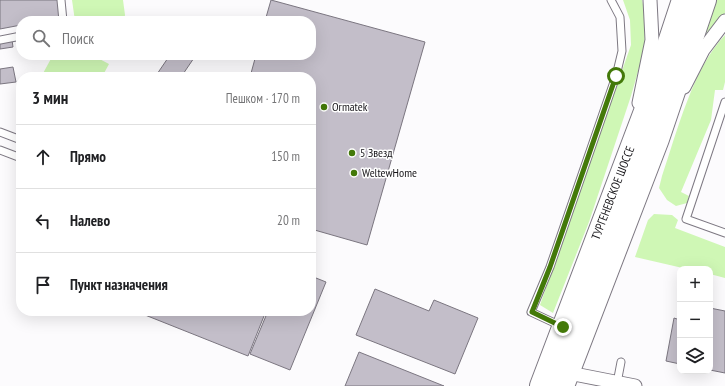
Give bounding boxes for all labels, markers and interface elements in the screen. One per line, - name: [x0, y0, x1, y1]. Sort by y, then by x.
- search box: [16, 16, 316, 60]
- icon: search: [30, 27, 52, 49]
- text: Поиск: [62, 29, 94, 48]
- route start: [607, 67, 625, 85]
- text: 3 мин: [32, 87, 68, 109]
- text: Пешком · 170 m: [226, 90, 300, 107]
- place label: Ormatek: [332, 99, 368, 114]
- marker: Ormatek: [319, 102, 329, 112]
- street label: ТУРГЕНЕВСКОЕ ШОССЕ: [588, 144, 637, 242]
- place label: 5 Звезд: [360, 145, 393, 160]
- icon: ahead: [32, 146, 54, 168]
- text: Прямо: [70, 147, 106, 166]
- text: 150 m: [271, 148, 300, 165]
- marker: 5 Звезд: [347, 148, 357, 158]
- place label: WeltewHome: [362, 165, 417, 180]
- marker: WeltewHome: [349, 168, 359, 178]
- icon: left: [32, 210, 54, 232]
- text: Налево: [70, 211, 110, 230]
- text: 20 m: [277, 212, 300, 229]
- map controls: [677, 266, 713, 374]
- button: +: [677, 266, 713, 302]
- icon: arrive: [32, 274, 54, 296]
- text: Пункт назначения: [70, 275, 168, 294]
- button: −: [677, 302, 713, 338]
- route end: [554, 318, 572, 336]
- button: layers: [677, 338, 713, 374]

